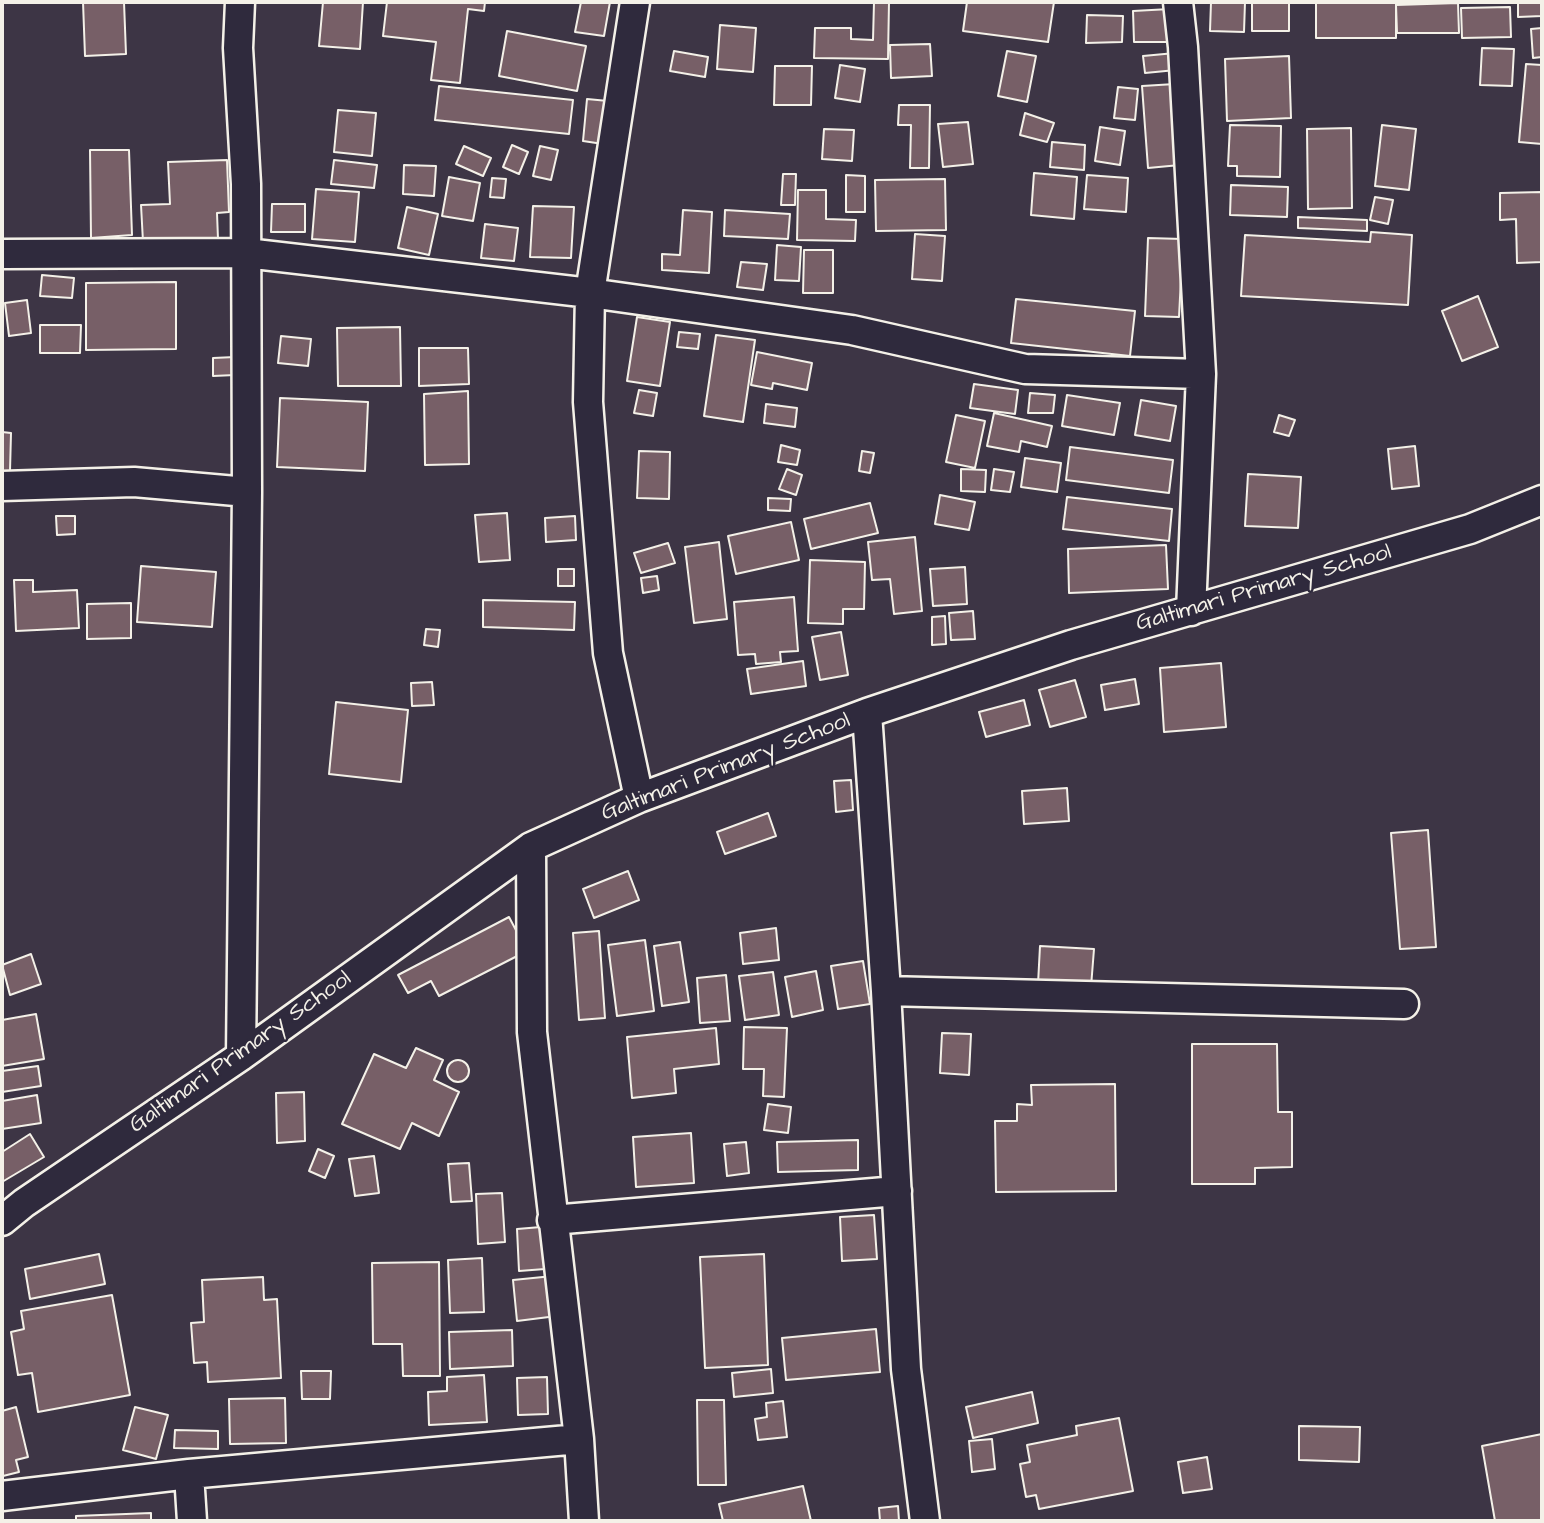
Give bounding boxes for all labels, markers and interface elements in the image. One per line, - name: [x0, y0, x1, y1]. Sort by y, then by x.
- street label: Galtimari Primary School: [1133, 539, 1395, 639]
- street label: Galtimari Primary School: [598, 708, 854, 828]
- street label: Galtimari Primary School: [125, 966, 357, 1140]

